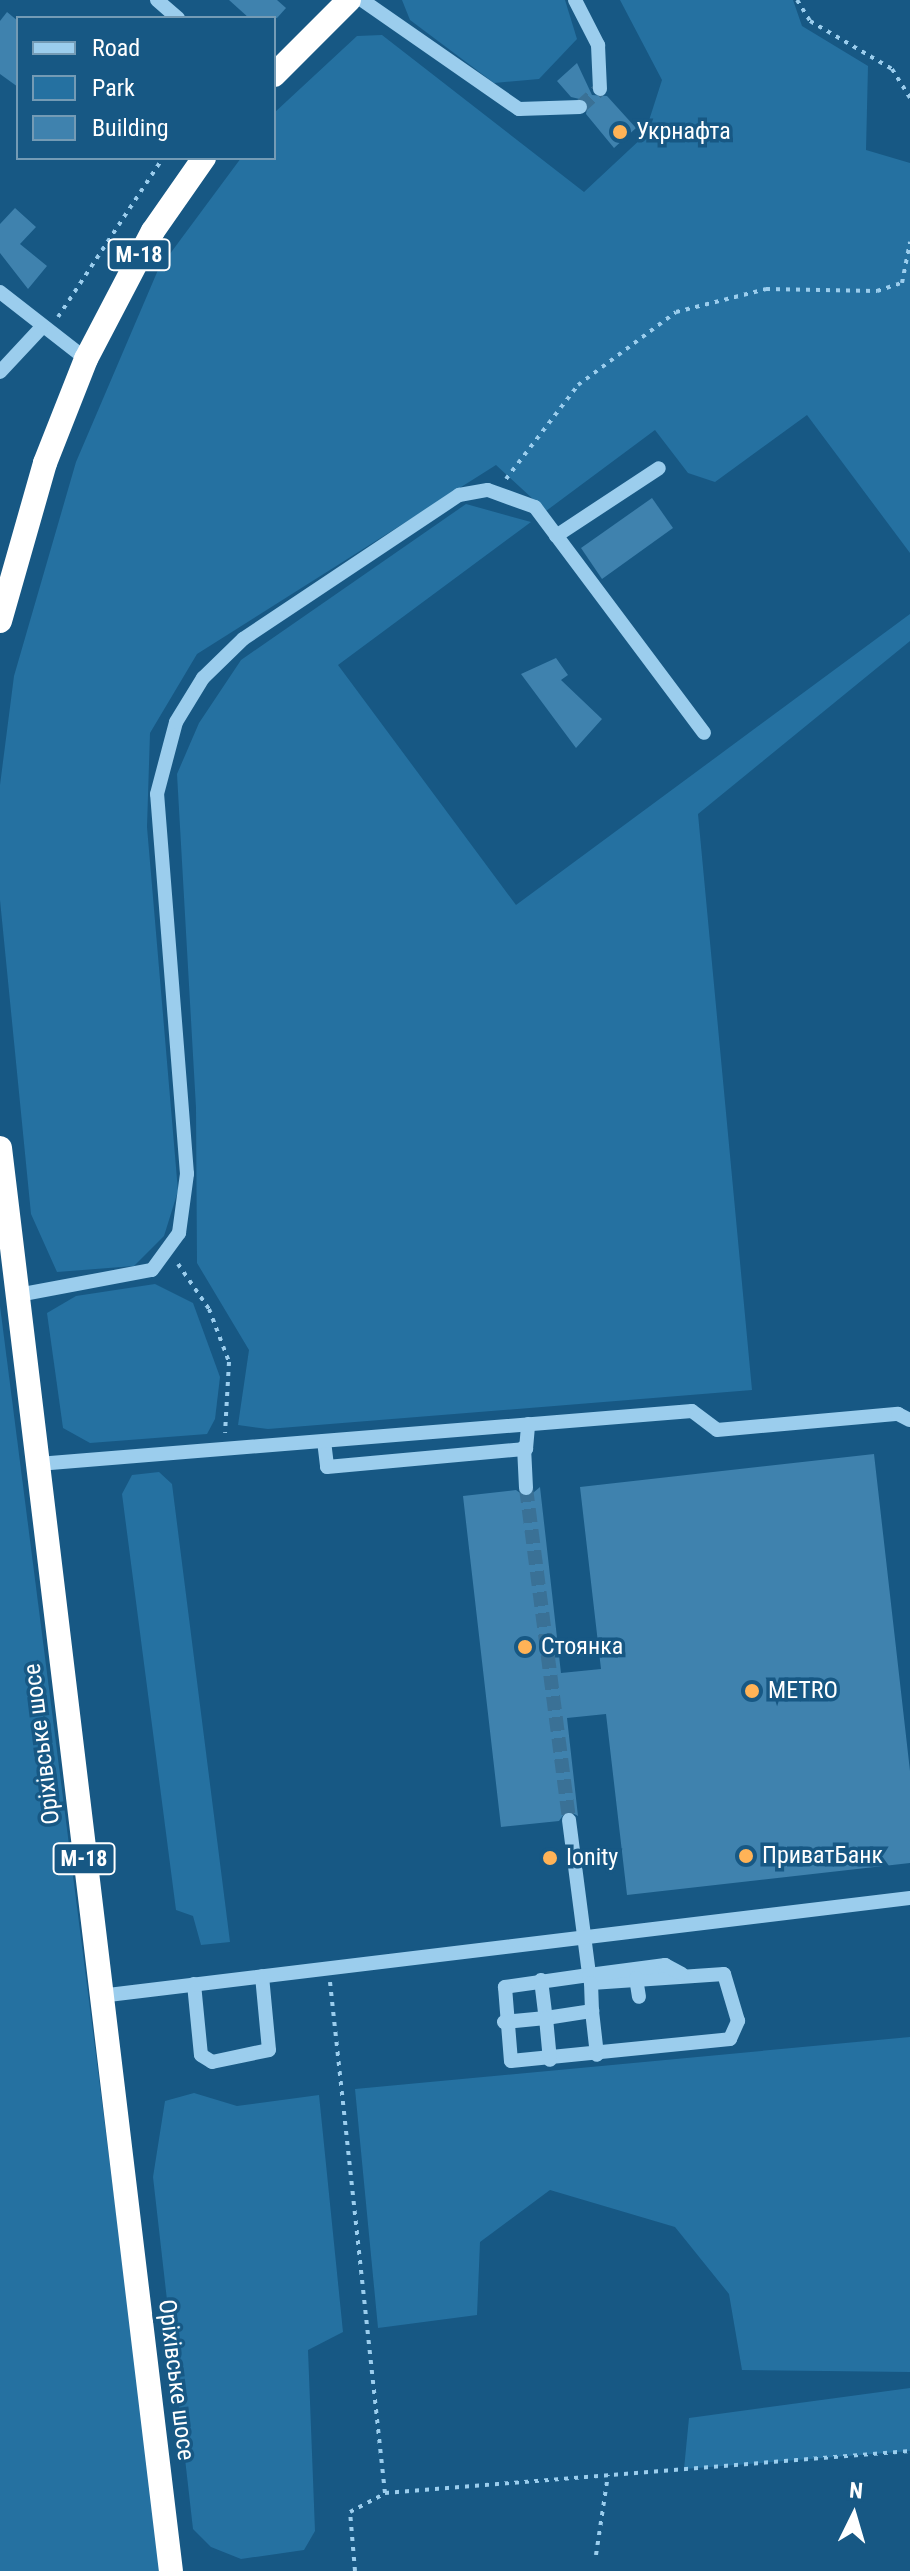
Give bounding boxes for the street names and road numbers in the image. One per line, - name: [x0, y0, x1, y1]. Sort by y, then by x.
- road number: М-18: [107, 237, 171, 273]
- street label: Оріхівське шосе: [18, 1662, 66, 1826]
- road number: М-18: [52, 1841, 116, 1877]
- street label: Оріхівське шосе: [152, 2298, 200, 2462]

